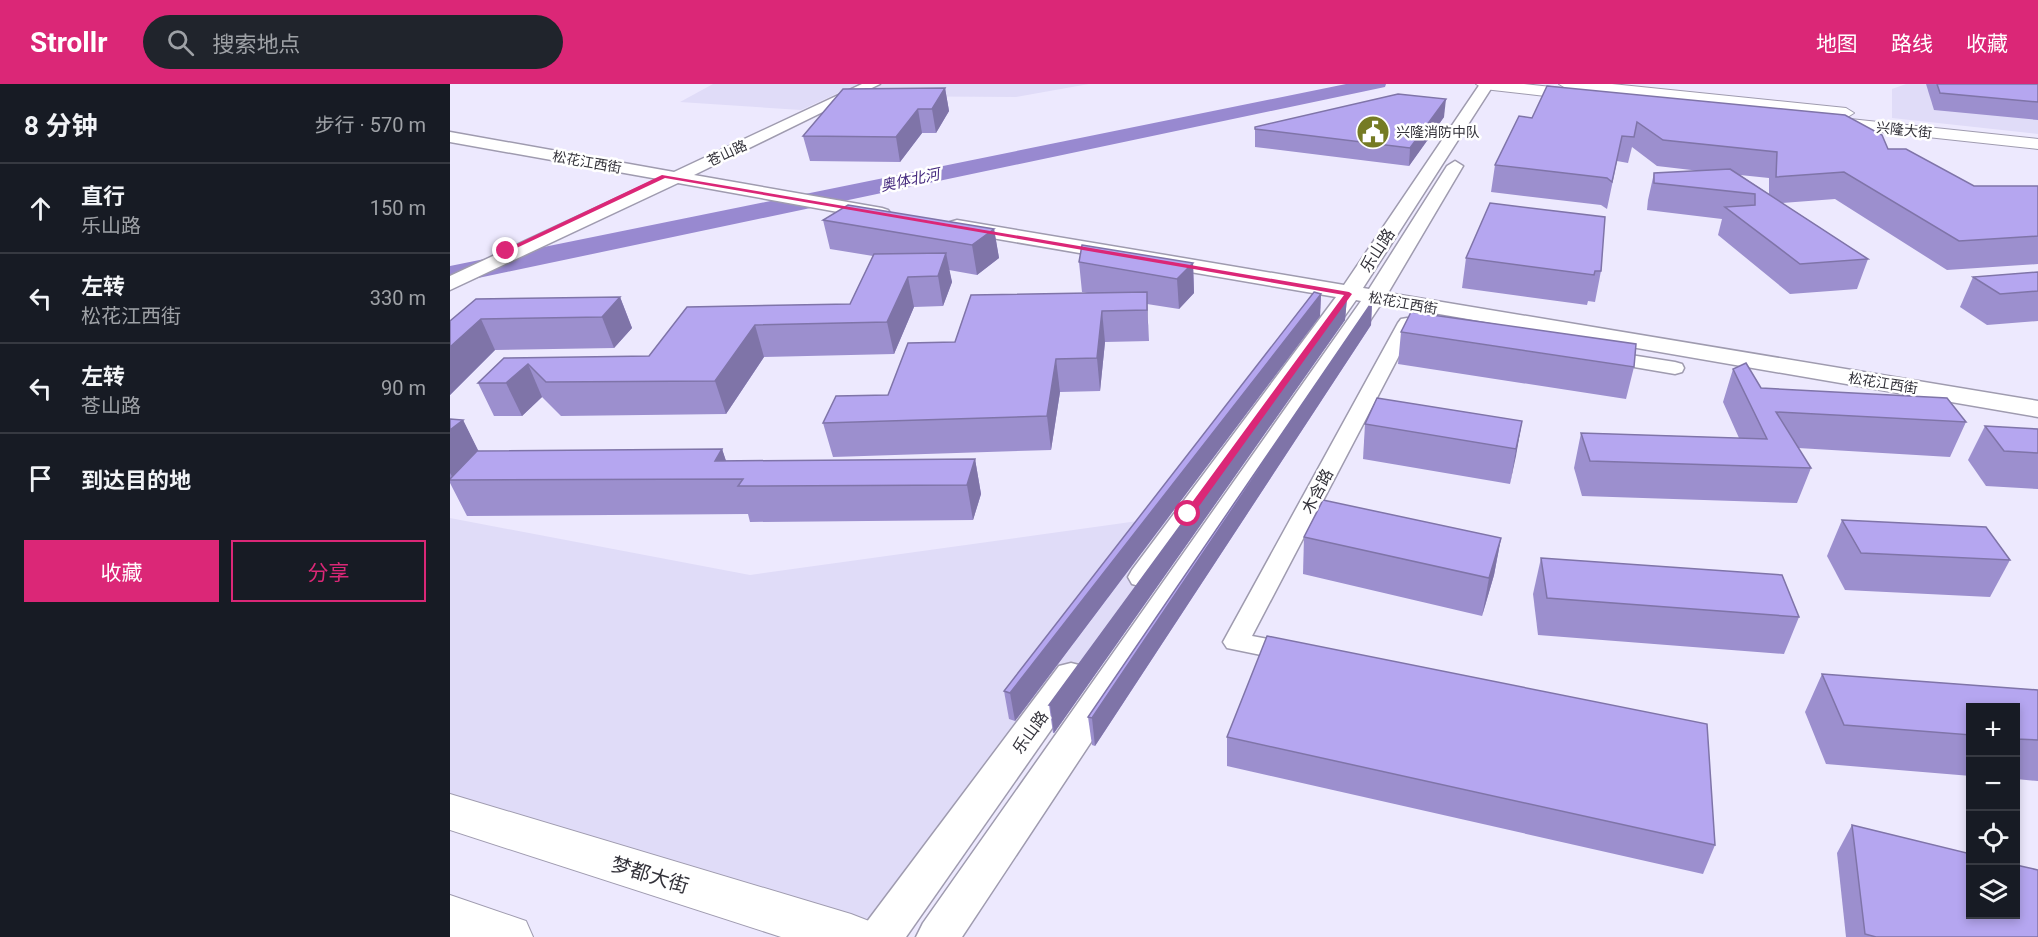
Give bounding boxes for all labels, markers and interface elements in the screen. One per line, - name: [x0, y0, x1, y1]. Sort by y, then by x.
- search box: [143, 15, 563, 69]
- text: Strollr: [30, 26, 107, 59]
- icon: search: [164, 26, 197, 59]
- text: 搜索地点: [212, 32, 300, 57]
- text: 地图: [1816, 32, 1858, 56]
- text: 路线: [1891, 32, 1933, 56]
- text: 收藏: [1966, 32, 2008, 56]
- text: 8 分钟: [24, 111, 97, 141]
- text: 步行 · 570 m: [315, 113, 426, 137]
- public building icon: 兴隆消防中队: [1355, 114, 1391, 150]
- street label: 兴隆大街: [1875, 119, 1933, 141]
- place label: 兴隆消防中队: [1396, 124, 1480, 140]
- street label: 苍山路: [705, 137, 749, 169]
- street label: 松花江西街: [551, 148, 623, 176]
- water label: 奥体北河: [879, 164, 944, 195]
- text: 直行: [81, 184, 125, 209]
- icon: ahead: [24, 192, 57, 225]
- text: 150 m: [370, 196, 426, 220]
- text: 乐山路: [81, 214, 141, 238]
- street label: 乐山路: [1356, 225, 1398, 276]
- route end: [492, 237, 518, 263]
- text: 左转: [81, 274, 125, 299]
- icon: left: [24, 282, 57, 315]
- text: 330 m: [370, 286, 426, 310]
- street label: 松花江西街: [1367, 289, 1439, 317]
- text: 松花江西街: [81, 304, 181, 328]
- text: 左转: [81, 364, 125, 389]
- street label: 松花江西街: [1847, 370, 1919, 396]
- icon: left: [24, 372, 57, 405]
- text: 90 m: [381, 376, 426, 400]
- text: 苍山路: [81, 394, 141, 418]
- icon: arrive: [24, 462, 57, 495]
- street label: 木含路: [1298, 466, 1337, 517]
- text: 到达目的地: [81, 468, 191, 493]
- route start: [1174, 500, 1200, 526]
- button: 收藏: [24, 540, 219, 602]
- button: 分享: [231, 540, 426, 602]
- map controls: [1966, 703, 2020, 919]
- button: +: [1966, 703, 2020, 757]
- street label: 乐山路: [1009, 707, 1052, 757]
- button: −: [1966, 757, 2020, 811]
- button: locate: [1966, 811, 2020, 865]
- street label: 梦都大街: [608, 852, 692, 898]
- button: layers: [1966, 865, 2020, 919]

